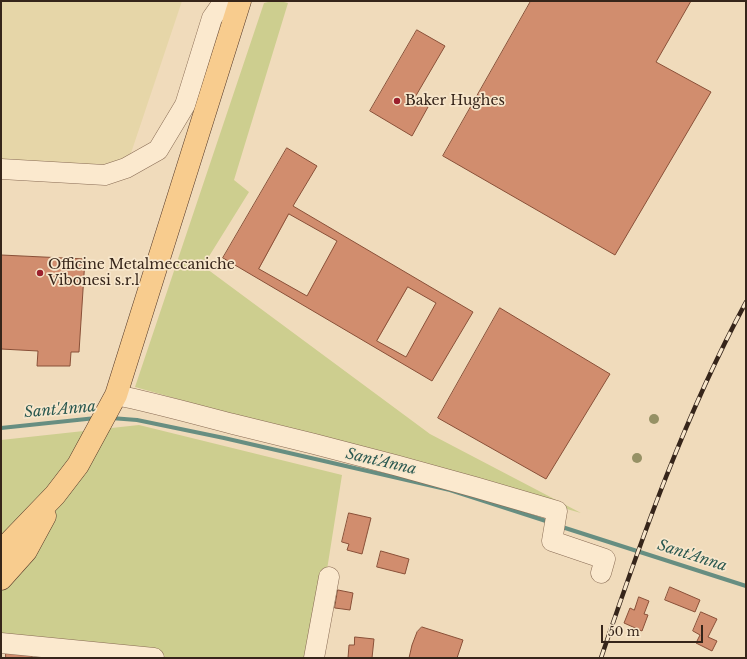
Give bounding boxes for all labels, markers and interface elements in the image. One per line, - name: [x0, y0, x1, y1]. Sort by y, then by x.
- place label: Baker Hughes: [405, 93, 505, 109]
- marker: Baker Hughes: [392, 96, 402, 106]
- place label: Officine Metalmeccaniche Vibonesi s.r.l: [48, 257, 235, 290]
- marker: Officine Metalmeccaniche Vibonesi s.r.l: [35, 268, 45, 278]
- water label: Sant'Anna: [23, 398, 97, 422]
- water label: Sant'Anna: [344, 445, 418, 479]
- water label: Sant'Anna: [655, 536, 729, 576]
- scale bar: [603, 617, 705, 643]
- text: 50 m: [608, 624, 640, 639]

